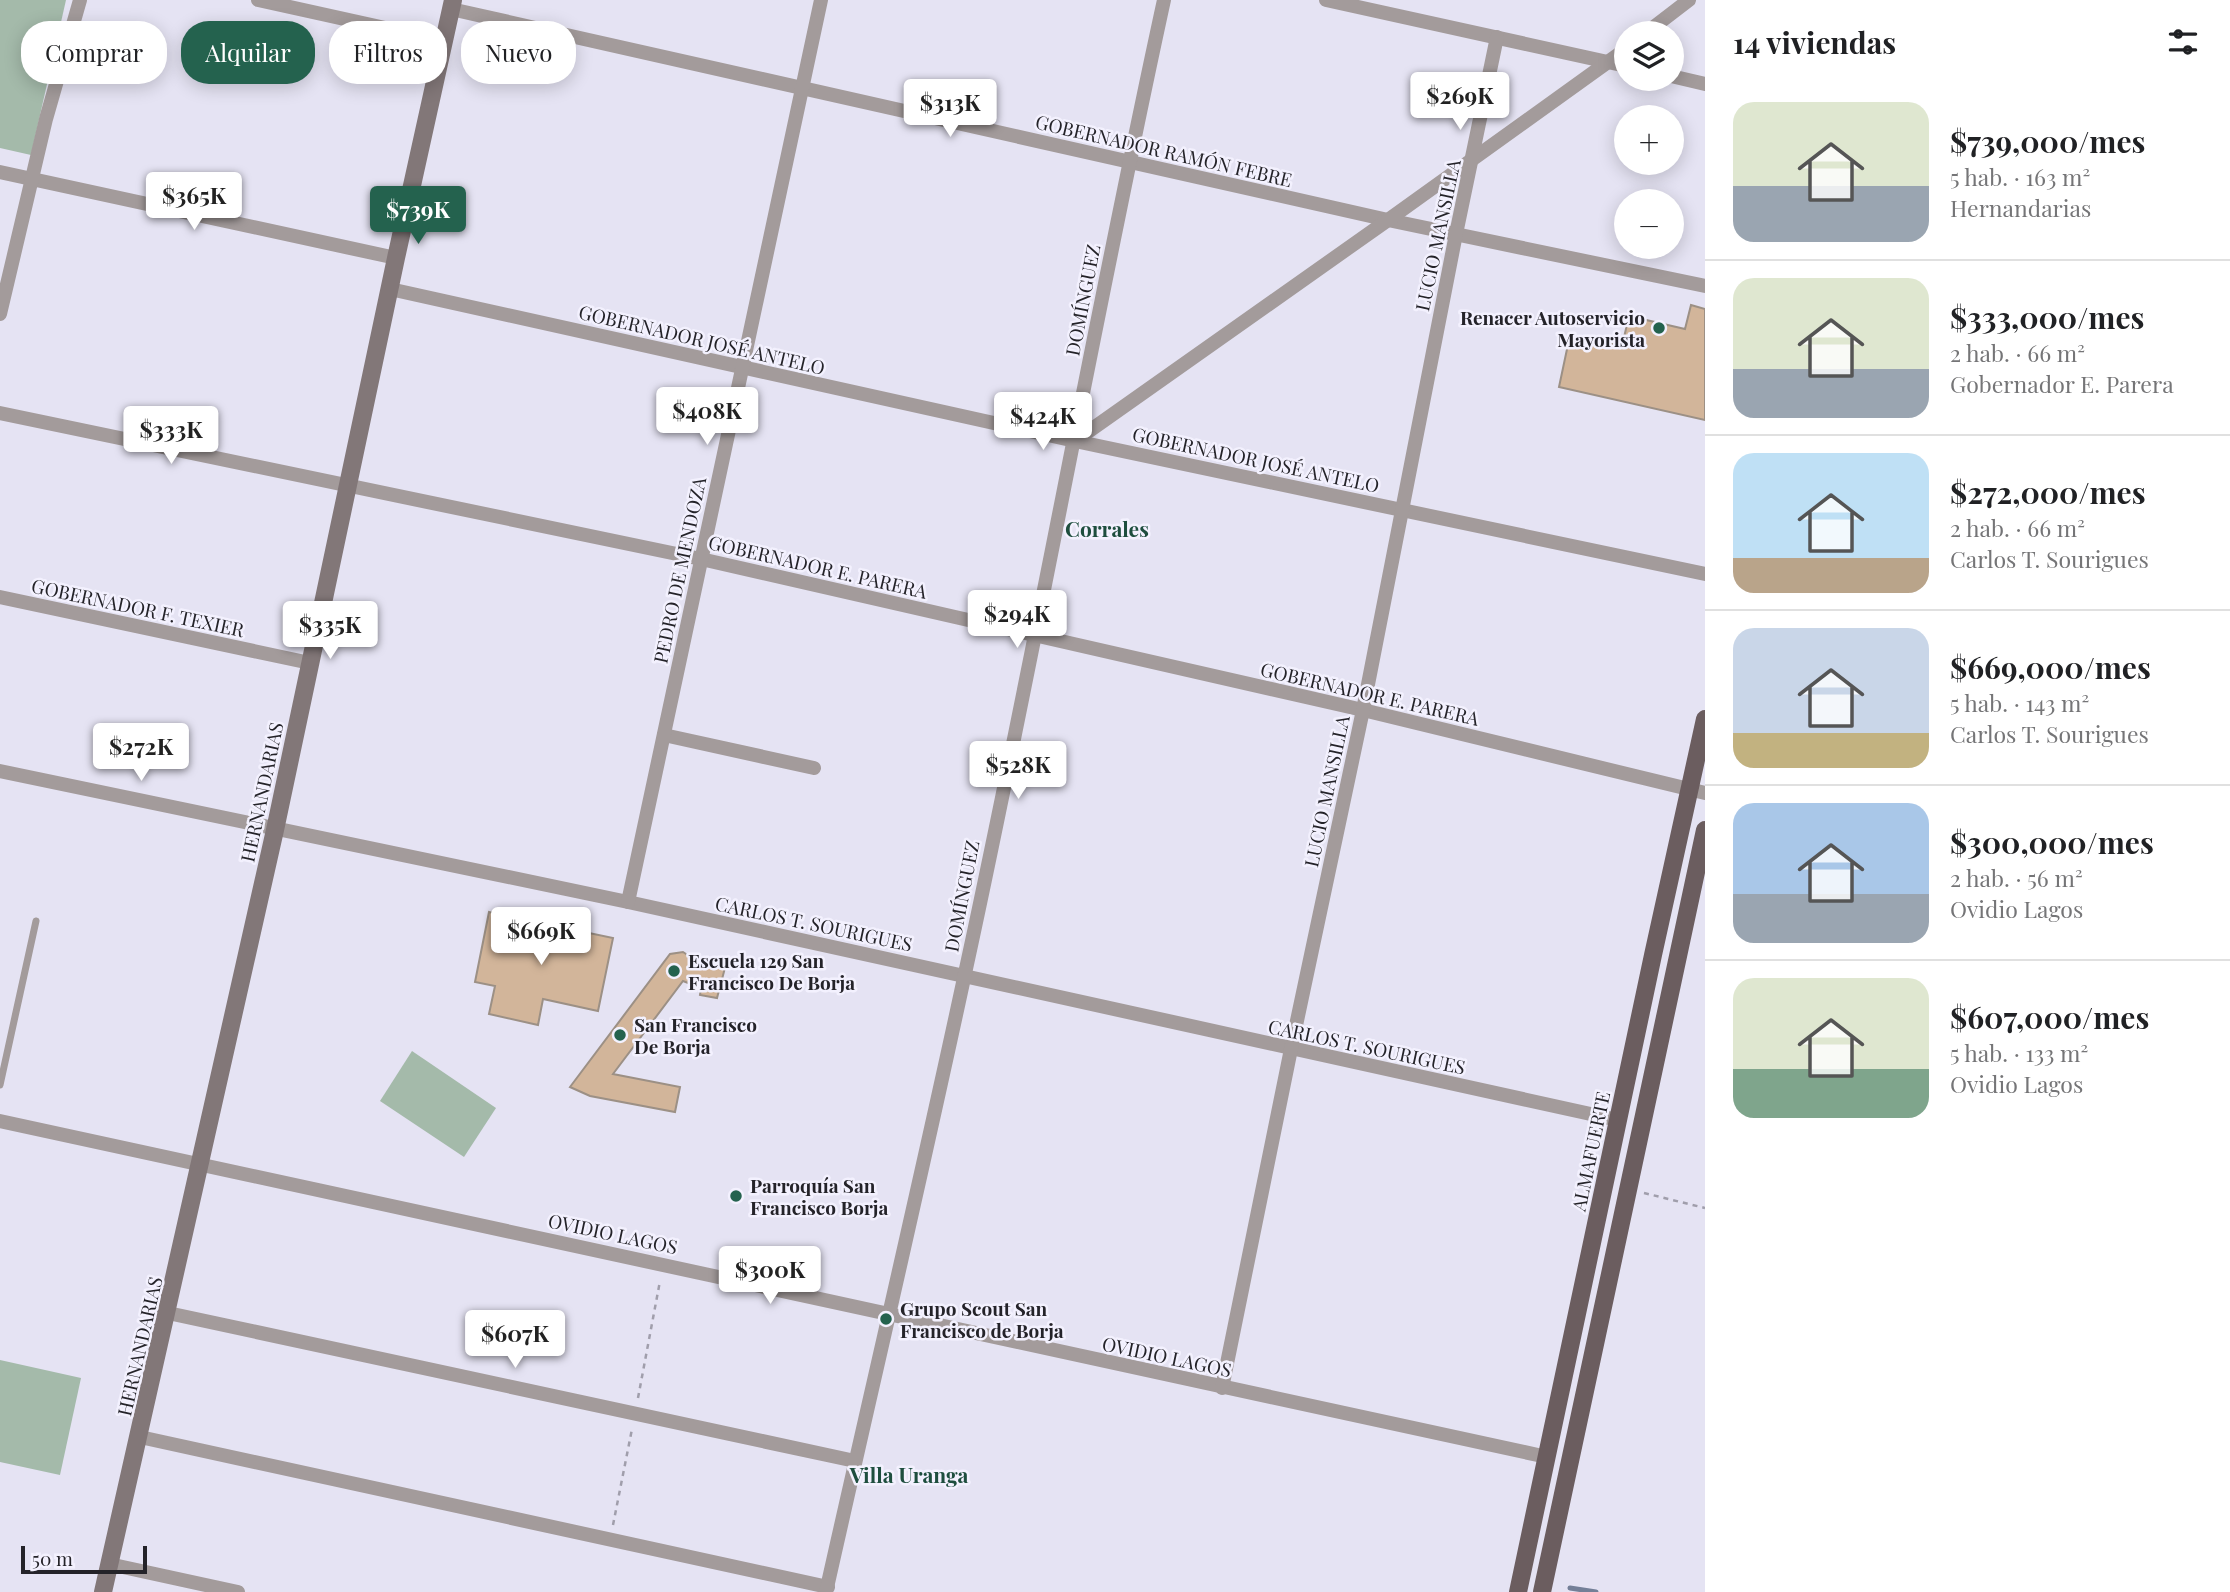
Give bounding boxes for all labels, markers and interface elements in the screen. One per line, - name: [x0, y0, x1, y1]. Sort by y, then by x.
- chip: Comprar: [21, 21, 167, 84]
- chip: Alquilar: [181, 21, 315, 84]
- chip: Filtros: [329, 21, 447, 84]
- chip: Nuevo: [461, 21, 576, 84]
- map controls: [1614, 21, 1684, 259]
- button: layers: [1614, 21, 1684, 91]
- text: 14 viviendas: [1733, 22, 1896, 62]
- icon: filters: [2164, 23, 2202, 61]
- pin: $269K: [1411, 72, 1509, 132]
- text: $269K: [1426, 79, 1494, 110]
- pin: $313K: [901, 80, 999, 139]
- text: $313K: [920, 86, 980, 117]
- button: +: [1614, 105, 1684, 175]
- street label: GOBERNADOR RAMÓN FEBRE: [1033, 108, 1295, 192]
- text: $739,000/mes: [1950, 121, 2145, 161]
- icon: home: [1789, 130, 1873, 214]
- street label: LUCIO MANSILLA: [1408, 156, 1466, 313]
- text: 5 hab. · 163 m²: [1950, 161, 2090, 192]
- pin: $365K: [145, 173, 243, 232]
- text: $365K: [162, 179, 226, 210]
- pin: $739K: [369, 187, 467, 246]
- button: −: [1614, 189, 1684, 259]
- text: Hernandarias: [1950, 192, 2091, 223]
- text: $739K: [386, 193, 450, 224]
- street label: DOMÍNGUEZ: [1058, 242, 1106, 358]
- text: $333,000/mes: [1950, 297, 2144, 337]
- street label: GOBERNADOR JOSÉ ANTELO: [576, 298, 828, 380]
- place label: Renacer Autoservicio Mayorista: [1460, 304, 1645, 352]
- icon: home: [1789, 306, 1873, 390]
- marker: Renacer Autoservicio Mayorista: [1651, 320, 1667, 336]
- text: 2 hab. · 66 m²: [1950, 337, 2085, 368]
- text: Gobernador E. Parera: [1950, 368, 2174, 399]
- pin: $408K: [658, 388, 756, 447]
- pin: $424K: [994, 392, 1092, 452]
- text: $408K: [672, 394, 742, 425]
- text: $424K: [1010, 399, 1076, 430]
- pin: $333K: [122, 406, 220, 466]
- text: $333K: [139, 413, 203, 444]
- street label: GOBERNADOR JOSÉ ANTELO: [1130, 420, 1382, 498]
- text: $272,000/mes: [1950, 472, 2146, 512]
- street label: PEDRO DE MENDOZA: [647, 473, 712, 666]
- icon: home: [1789, 481, 1873, 565]
- text: 2 hab. · 66 m²: [1950, 512, 2085, 543]
- district label: Corrales: [1065, 514, 1149, 542]
- street label: GOBERNADOR E. PARERA: [706, 528, 931, 604]
- text: Carlos T. Sourigues: [1950, 543, 2149, 574]
- street label: GOBERNADOR F. TEXIER: [29, 572, 247, 642]
- pin: $294K: [968, 590, 1066, 650]
- text: $294K: [984, 597, 1050, 628]
- pin: $335K: [281, 602, 379, 661]
- text: $335K: [299, 608, 361, 639]
- text: $669,000/mes: [1950, 647, 2151, 687]
- street label: GOBERNADOR E. PARERA: [1258, 655, 1483, 731]
- icon: home: [1789, 656, 1873, 740]
- text: 5 hab. · 143 m²: [1950, 687, 2089, 718]
- street label: LUCIO MANSILLA: [1297, 712, 1355, 869]
- text: Carlos T. Sourigues: [1950, 718, 2149, 749]
- street label: HERNANDARIAS: [233, 720, 289, 864]
- pin: $272K: [92, 724, 190, 783]
- text: $272K: [109, 730, 173, 761]
- pin: $528K: [969, 742, 1067, 801]
- text: $528K: [985, 748, 1051, 779]
- text: $300,000/mes: [1950, 822, 2154, 862]
- icon: home: [1789, 831, 1873, 915]
- street label: DOMÍNGUEZ: [937, 838, 985, 954]
- text: 2 hab. · 56 m²: [1950, 862, 2083, 893]
- street label: CARLOS T. SOURIGUES: [713, 889, 915, 957]
- text: Ovidio Lagos: [1950, 893, 2083, 924]
- pin: $669K: [492, 908, 590, 967]
- text: $669K: [507, 914, 575, 945]
- place label: Escuela 129 San Francisco De Borja: [688, 947, 855, 995]
- marker: Escuela 129 San Francisco De Borja: [666, 963, 682, 979]
- text: $607,000/mes: [1950, 997, 2149, 1037]
- icon: home: [1789, 1006, 1873, 1090]
- place label: San Francisco De Borja: [634, 1011, 757, 1059]
- street label: CARLOS T. SOURIGUES: [1266, 1012, 1468, 1080]
- marker: San Francisco De Borja: [612, 1027, 628, 1043]
- text: 5 hab. · 133 m²: [1950, 1037, 2088, 1068]
- text: Ovidio Lagos: [1950, 1068, 2083, 1099]
- street label: ALMAFUERTE: [1564, 1089, 1615, 1214]
- place label: Parroquía San Francisco Borja: [750, 1172, 888, 1220]
- marker: Parroquía San Francisco Borja: [728, 1188, 744, 1204]
- street label: OVIDIO LAGOS: [546, 1207, 680, 1259]
- pin: $300K: [721, 1246, 819, 1306]
- text: $300K: [735, 1253, 805, 1284]
- street label: HERNANDARIAS: [110, 1274, 168, 1418]
- place label: Grupo Scout San Francisco de Borja: [900, 1295, 1064, 1343]
- pin: $607K: [466, 1310, 564, 1370]
- marker: Grupo Scout San Francisco de Borja: [878, 1311, 894, 1327]
- text: $607K: [481, 1317, 549, 1348]
- street label: OVIDIO LAGOS: [1100, 1330, 1234, 1382]
- district label: Villa Uranga: [849, 1460, 968, 1488]
- scale bar: [21, 1543, 147, 1575]
- text: 50 m: [32, 1545, 73, 1571]

